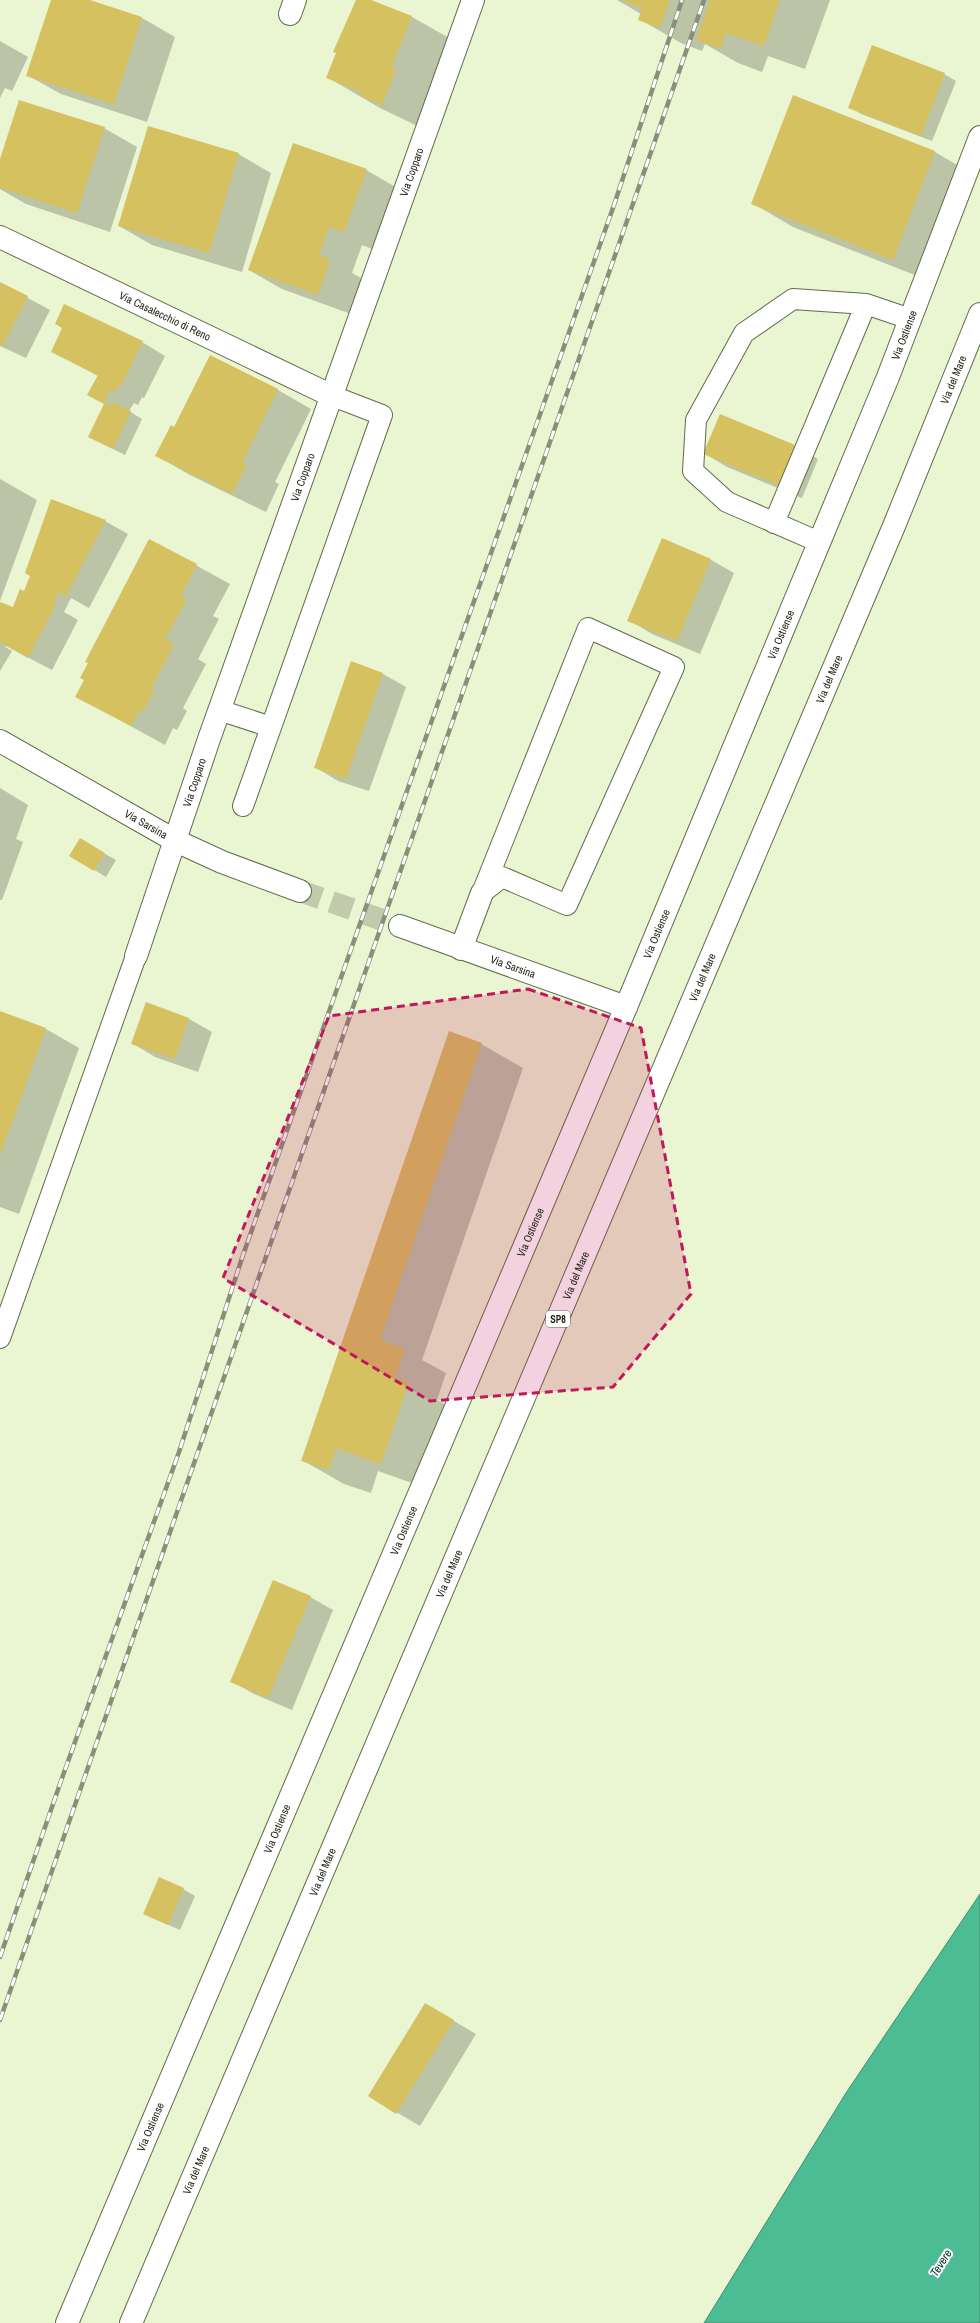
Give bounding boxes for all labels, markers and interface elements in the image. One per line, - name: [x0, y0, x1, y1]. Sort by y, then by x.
- street label: Via Copparo: [396, 146, 427, 198]
- street label: Via Casalecchio di Reno: [117, 288, 213, 344]
- street label: Via Ostiense: [888, 308, 920, 362]
- street label: Via del Mare: [937, 354, 969, 406]
- street label: Via Copparo: [287, 451, 318, 503]
- street label: Via Ostiense: [764, 608, 797, 661]
- street label: Via del Mare: [813, 653, 845, 705]
- street label: Via Copparo: [180, 756, 209, 809]
- street label: Via Sarsina: [122, 806, 170, 842]
- street label: Via Ostiense: [640, 907, 673, 961]
- street label: Via del Mare: [686, 951, 719, 1004]
- street label: Via Sarsina: [488, 952, 537, 981]
- street label: Via Ostiense: [514, 1206, 547, 1259]
- street label: Via del Mare: [559, 1249, 592, 1302]
- road number: SP8: [546, 1311, 570, 1327]
- street label: Via Ostiense: [387, 1504, 420, 1557]
- street label: Via del Mare: [433, 1547, 466, 1600]
- street label: Via Ostiense: [260, 1802, 294, 1855]
- street label: Via del Mare: [306, 1846, 339, 1898]
- street label: Via Ostiense: [134, 2100, 167, 2154]
- street label: Via del Mare: [179, 2144, 212, 2196]
- water label: Tevere: [926, 2246, 956, 2280]

